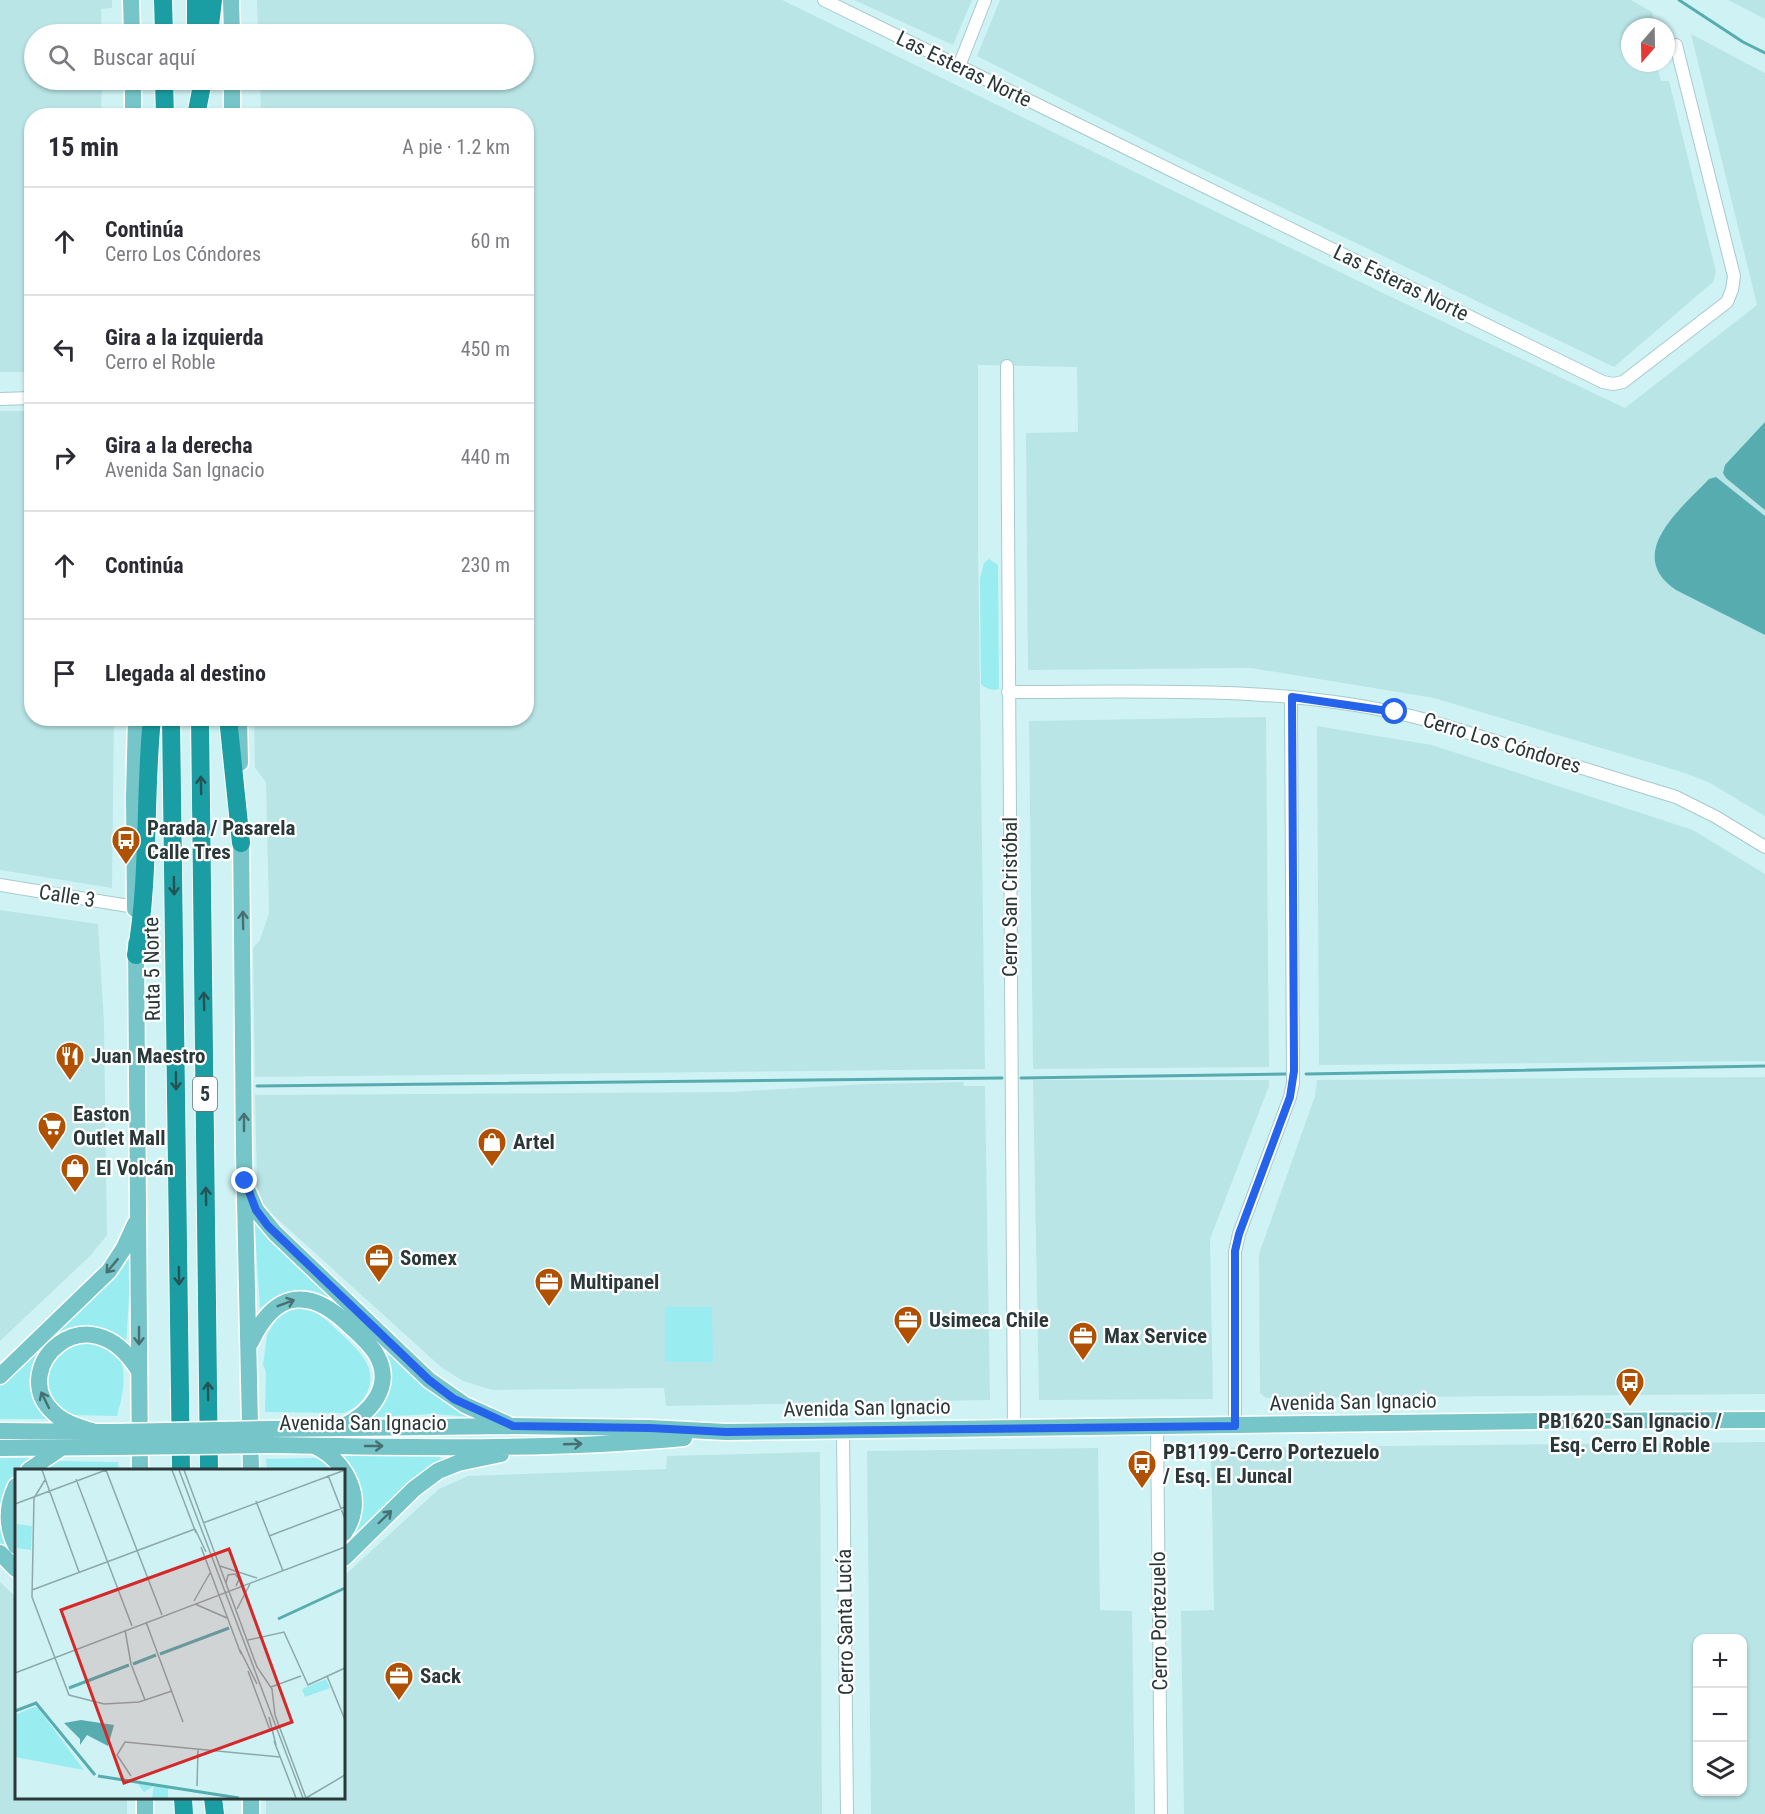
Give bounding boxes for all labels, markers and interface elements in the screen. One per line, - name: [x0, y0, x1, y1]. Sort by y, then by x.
- north arrow: [1621, 18, 1675, 72]
- search box: [24, 24, 534, 90]
- street label: Las Esteras Norte: [892, 26, 1036, 112]
- icon: search: [45, 41, 78, 74]
- text: Buscar aquí: [93, 45, 196, 70]
- text: 15 min: [48, 132, 119, 162]
- text: A pie · 1.2 km: [402, 135, 510, 159]
- text: Continúa: [105, 217, 184, 242]
- icon: ahead: [48, 225, 81, 258]
- text: 60 m: [471, 229, 510, 253]
- street label: Las Esteras Norte: [1329, 240, 1473, 326]
- text: Cerro Los Cóndores: [105, 242, 261, 266]
- text: Gira a la izquierda: [105, 325, 264, 350]
- icon: left: [48, 333, 81, 366]
- text: 450 m: [461, 337, 510, 361]
- text: Cerro el Roble: [105, 350, 215, 374]
- text: Gira a la derecha: [105, 433, 253, 458]
- icon: right: [48, 441, 81, 474]
- text: 440 m: [461, 445, 510, 469]
- text: Avenida San Ignacio: [105, 458, 264, 482]
- icon: ahead: [48, 549, 81, 582]
- text: Continúa: [105, 553, 184, 578]
- text: 230 m: [461, 553, 510, 577]
- icon: arrive: [48, 657, 81, 690]
- text: Llegada al destino: [105, 661, 266, 686]
- route start: [1381, 698, 1407, 724]
- street label: Cerro Los Cóndores: [1420, 708, 1584, 778]
- one-way arrow: [195, 776, 207, 796]
- place label: Parada / Pasarela Calle Tres: [147, 816, 295, 864]
- street label: Cerro San Cristóbal: [998, 817, 1022, 977]
- bus stop icon: Parada / Pasarela Calle Tres: [110, 824, 142, 866]
- one-way arrow: [168, 875, 179, 895]
- street label: Calle 3: [37, 880, 97, 912]
- one-way arrow: [237, 911, 248, 931]
- street label: Ruta 5 Norte: [139, 917, 165, 1021]
- one-way arrow: [198, 992, 209, 1012]
- restaurant icon: Juan Maestro: [54, 1040, 86, 1082]
- place label: Juan Maestro: [91, 1044, 206, 1068]
- one-way arrow: [171, 1070, 182, 1090]
- road number: 5: [193, 1077, 217, 1111]
- place label: Easton Outlet Mall: [73, 1102, 165, 1150]
- supermarket icon: Easton Outlet Mall: [36, 1110, 68, 1152]
- one-way arrow: [238, 1113, 250, 1133]
- shop icon: Artel: [476, 1126, 508, 1168]
- place label: Artel: [513, 1130, 555, 1154]
- shop icon: El Volcán: [59, 1152, 91, 1194]
- place label: El Volcán: [96, 1156, 174, 1180]
- route end: [231, 1167, 257, 1193]
- one-way arrow: [200, 1187, 212, 1207]
- office icon: Somex: [363, 1242, 395, 1284]
- place label: Somex: [400, 1246, 457, 1270]
- one-way arrow: [105, 1258, 119, 1273]
- one-way arrow: [173, 1265, 185, 1285]
- office icon: Multipanel: [533, 1266, 565, 1308]
- place label: Multipanel: [570, 1270, 659, 1294]
- one-way arrow: [276, 1296, 295, 1307]
- office icon: Usimeca Chile: [892, 1304, 924, 1346]
- place label: Usimeca Chile: [929, 1308, 1049, 1332]
- office icon: Max Service: [1067, 1320, 1099, 1362]
- place label: Max Service: [1104, 1324, 1207, 1348]
- one-way arrow: [133, 1325, 145, 1345]
- bus stop icon: PB1620-San Ignacio / Esq. Cerro El Roble: [1614, 1366, 1646, 1408]
- one-way arrow: [203, 1382, 214, 1402]
- street label: Avenida San Ignacio: [1269, 1389, 1437, 1415]
- one-way arrow: [39, 1391, 51, 1409]
- street label: Avenida San Ignacio: [783, 1395, 951, 1421]
- place label: PB1620-San Ignacio / Esq. Cerro El Roble: [1538, 1409, 1722, 1457]
- street label: Avenida San Ignacio: [279, 1411, 447, 1435]
- one-way arrow: [563, 1439, 583, 1450]
- one-way arrow: [363, 1440, 383, 1452]
- place label: PB1199-Cerro Portezuelo / Esq. El Juncal: [1162, 1440, 1379, 1488]
- bus stop icon: PB1199-Cerro Portezuelo / Esq. El Juncal: [1126, 1448, 1158, 1490]
- inset map: [15, 1469, 345, 1799]
- one-way arrow: [378, 1510, 393, 1524]
- street label: Cerro Santa Lucía: [832, 1549, 858, 1695]
- street label: Cerro Portezuelo: [1146, 1551, 1172, 1691]
- map controls: [1693, 1634, 1747, 1796]
- button: +: [1693, 1634, 1747, 1688]
- office icon: Sack: [383, 1660, 415, 1702]
- place label: Sack: [420, 1664, 462, 1688]
- button: −: [1693, 1688, 1747, 1742]
- button: layers: [1693, 1742, 1747, 1796]

